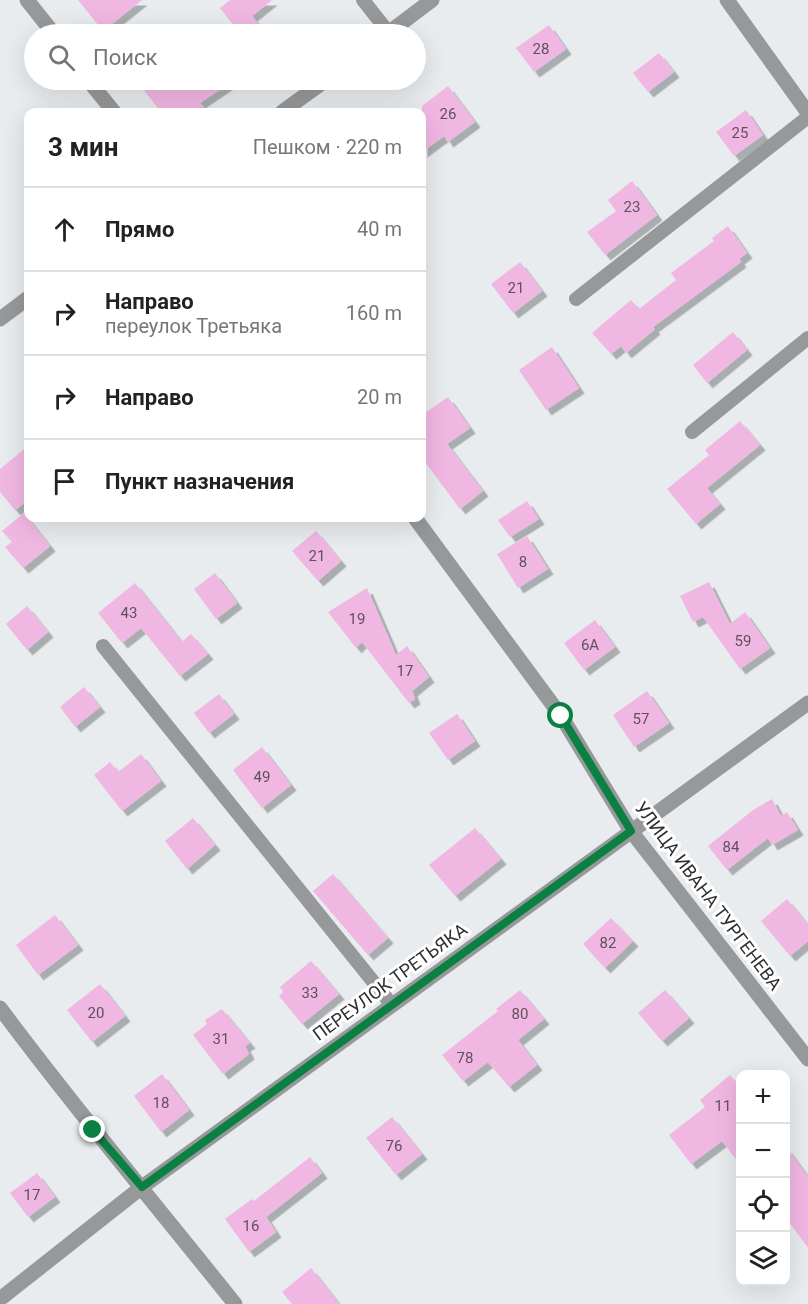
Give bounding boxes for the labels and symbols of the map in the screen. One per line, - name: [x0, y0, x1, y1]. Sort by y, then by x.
- house number: 28: [533, 40, 549, 58]
- house number: 26: [440, 105, 456, 123]
- house number: 25: [732, 124, 748, 142]
- house number: 23: [624, 198, 640, 216]
- house number: 21: [508, 279, 524, 297]
- house number: 21: [309, 547, 325, 565]
- house number: 8: [519, 553, 527, 571]
- house number: 43: [121, 604, 137, 622]
- house number: 19: [349, 610, 365, 628]
- house number: 59: [735, 632, 751, 650]
- house number: 6А: [581, 636, 599, 654]
- house number: 17: [397, 662, 413, 680]
- route start: [547, 702, 573, 728]
- house number: 57: [633, 710, 649, 728]
- house number: 49: [254, 768, 270, 786]
- street label: УЛИЦА ИВАНА ТУРГЕНЕВА: [631, 797, 786, 994]
- house number: 84: [723, 838, 740, 856]
- street label: ПЕРЕУЛОК ТРЕТЬЯКА: [308, 918, 471, 1045]
- house number: 82: [600, 934, 616, 952]
- house number: 33: [302, 984, 318, 1002]
- house number: 20: [88, 1004, 104, 1022]
- house number: 80: [512, 1005, 528, 1023]
- house number: 31: [213, 1030, 229, 1048]
- house number: 78: [457, 1049, 473, 1067]
- house number: 18: [153, 1094, 169, 1112]
- house number: 11: [715, 1097, 731, 1115]
- route end: [79, 1116, 105, 1142]
- house number: 76: [386, 1137, 402, 1155]
- house number: 17: [24, 1186, 40, 1204]
- house number: 16: [243, 1217, 259, 1235]

